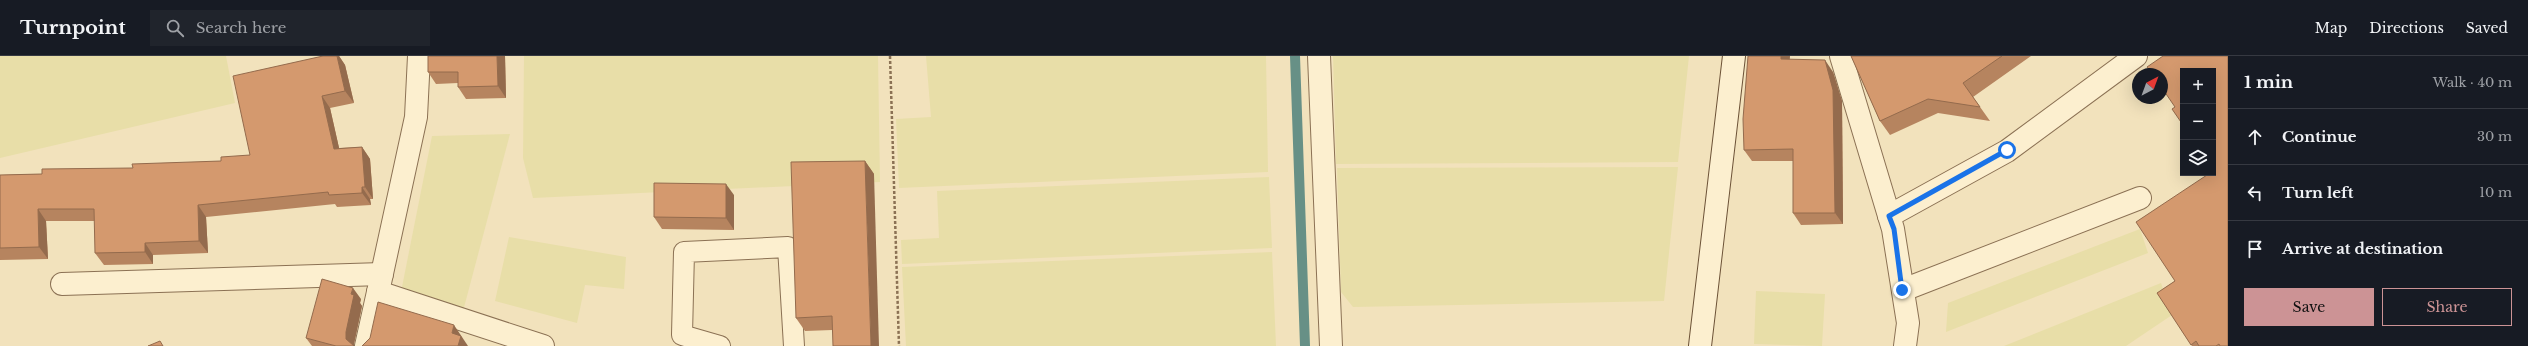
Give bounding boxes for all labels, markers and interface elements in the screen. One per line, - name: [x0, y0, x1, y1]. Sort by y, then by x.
- search box: [150, 10, 430, 46]
- text: Turnpoint: [20, 16, 126, 39]
- icon: search: [164, 17, 186, 39]
- text: Search here: [196, 18, 286, 37]
- text: Map: [2315, 19, 2347, 37]
- text: Directions: [2369, 19, 2444, 37]
- text: Saved: [2466, 19, 2508, 37]
- north arrow: [2132, 68, 2168, 104]
- map controls: [2180, 68, 2216, 176]
- button: +: [2180, 68, 2216, 104]
- text: 1 min: [2244, 72, 2293, 93]
- text: Walk · 40 m: [2433, 74, 2512, 91]
- button: −: [2180, 104, 2216, 140]
- icon: ahead: [2244, 126, 2266, 148]
- text: Continue: [2282, 127, 2357, 146]
- text: 30 m: [2477, 128, 2512, 145]
- button: layers: [2180, 140, 2216, 176]
- route start: [1998, 141, 2016, 159]
- icon: left: [2244, 182, 2266, 204]
- text: Turn left: [2282, 183, 2353, 202]
- text: 10 m: [2479, 184, 2512, 201]
- icon: arrive: [2244, 238, 2266, 260]
- text: Arrive at destination: [2282, 239, 2443, 258]
- route end: [1893, 281, 1911, 299]
- button: Save: [2244, 288, 2374, 326]
- button: Share: [2382, 288, 2512, 326]

